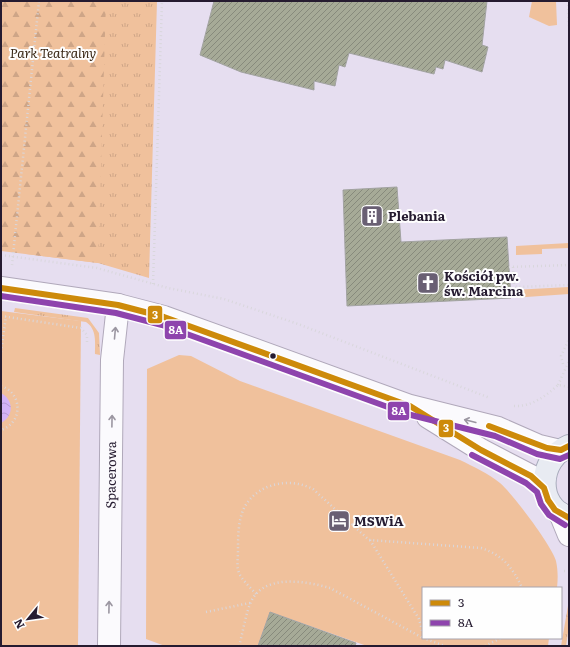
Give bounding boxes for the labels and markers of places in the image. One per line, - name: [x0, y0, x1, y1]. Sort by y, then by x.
- building icon: Plebania: [359, 203, 385, 229]
- place label: Plebania: [388, 206, 446, 225]
- place label: Kościół pw. św. Marcina: [444, 266, 524, 300]
- church icon: Kościół pw. św. Marcina: [415, 270, 441, 296]
- unlabelled marker: [268, 351, 278, 361]
- hotel icon: MSWiA: [326, 508, 352, 534]
- place label: MSWiA: [354, 511, 404, 530]

